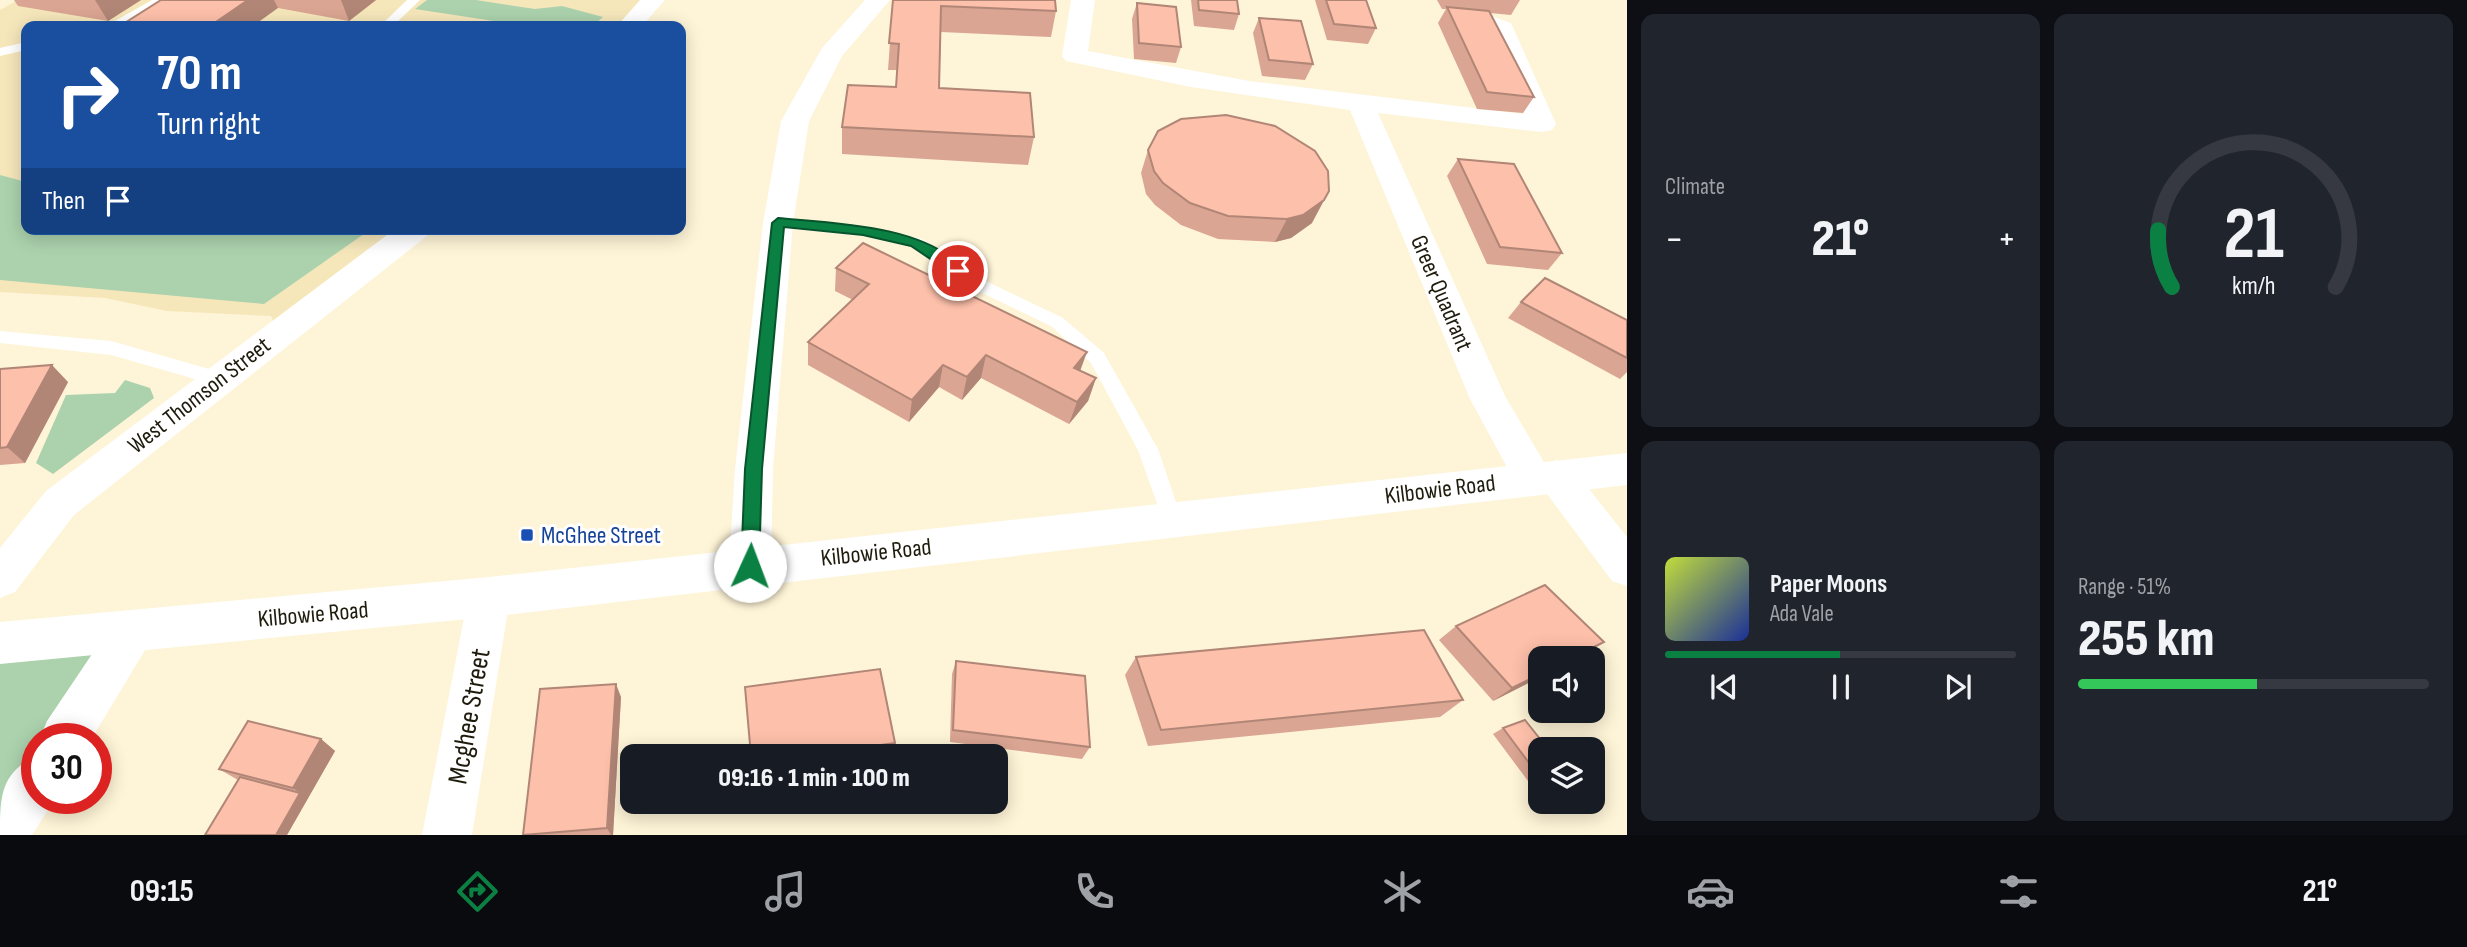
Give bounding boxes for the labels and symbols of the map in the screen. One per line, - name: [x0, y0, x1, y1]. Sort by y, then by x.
- street label: Greer Quadrant: [1404, 231, 1479, 356]
- pin: [928, 241, 988, 301]
- street label: West Thomson Street: [122, 331, 276, 460]
- street label: Kilbowie Road: [1383, 468, 1497, 511]
- place label: McGhee Street: [541, 521, 661, 550]
- marker: McGhee Street: [519, 527, 535, 543]
- position arrow: [713, 529, 787, 603]
- street label: Kilbowie Road: [819, 532, 933, 573]
- street label: Kilbowie Road: [256, 595, 370, 634]
- street label: Mcghee Street: [441, 646, 498, 787]
- speed limit sign: 30: [21, 723, 112, 814]

